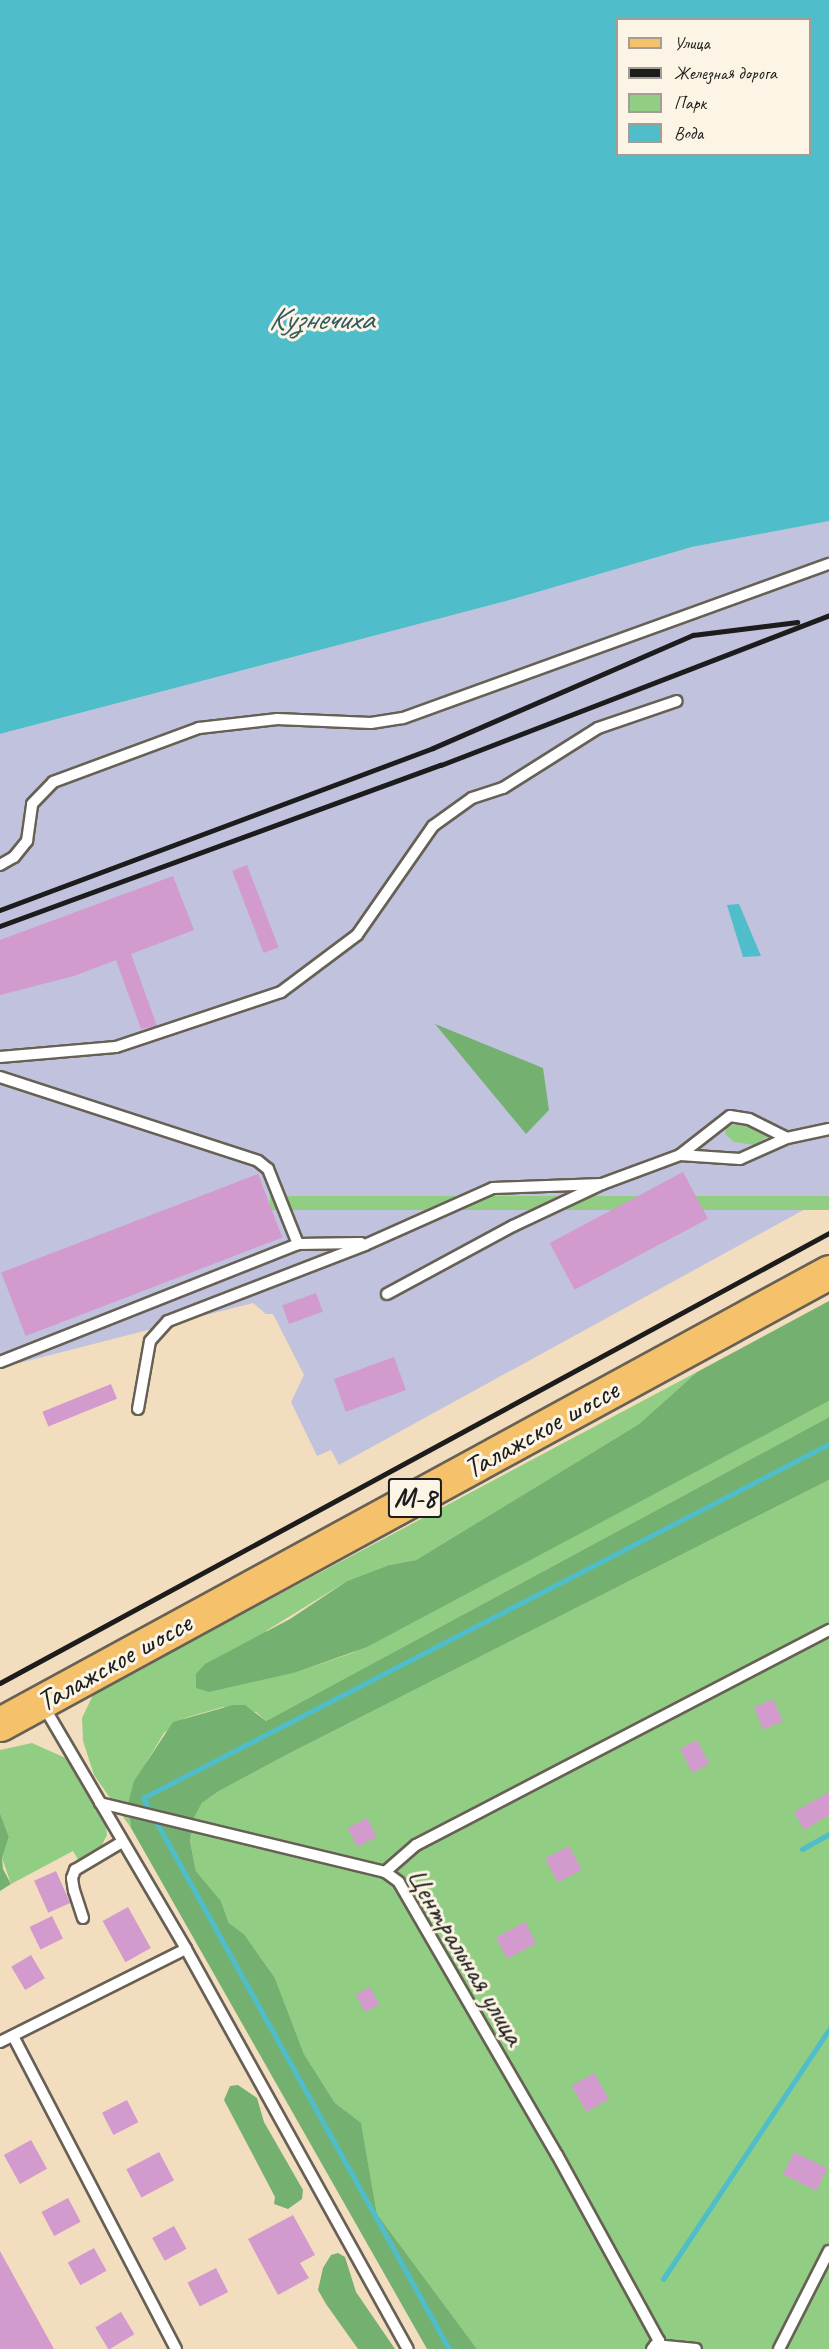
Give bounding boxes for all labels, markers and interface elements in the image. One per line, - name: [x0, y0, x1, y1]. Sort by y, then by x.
- legend: [616, 18, 811, 156]
- text: Улица: [674, 32, 710, 54]
- text: Железная дорога: [674, 62, 777, 84]
- text: Парк: [674, 92, 706, 114]
- text: Вода: [674, 122, 703, 144]
- water label: Кузнечиха: [269, 300, 373, 338]
- street label: Талажское шоссе: [457, 1371, 625, 1487]
- road number: М-8: [386, 1473, 444, 1523]
- street label: Талажское шоссе: [30, 1604, 198, 1720]
- street label: Центральная улица: [398, 1860, 534, 2052]

